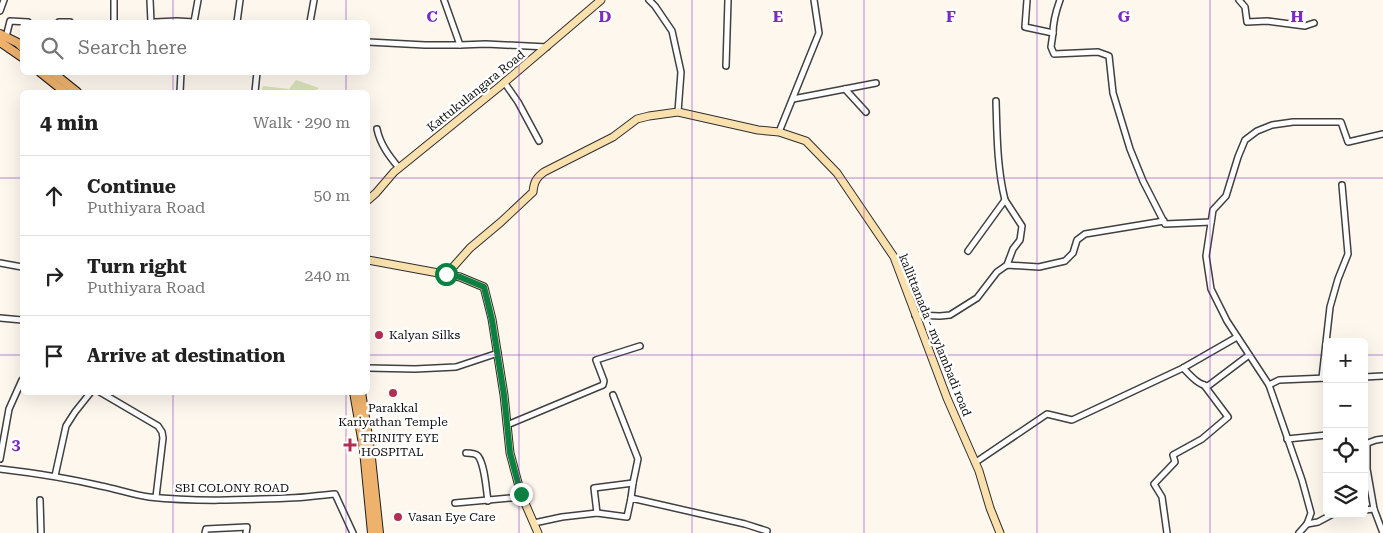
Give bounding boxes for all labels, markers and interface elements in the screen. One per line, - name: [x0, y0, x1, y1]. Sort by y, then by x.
- text: C: [426, 7, 438, 26]
- text: D: [599, 7, 612, 26]
- text: E: [773, 7, 783, 26]
- text: F: [946, 7, 956, 26]
- text: G: [1118, 7, 1131, 26]
- text: H: [1290, 7, 1304, 26]
- search box: [20, 20, 370, 75]
- icon: search: [38, 34, 66, 62]
- text: Search here: [78, 36, 187, 59]
- street label: Kattukulangara Road: [424, 47, 528, 135]
- text: 4 min: [40, 111, 98, 135]
- text: Walk · 290 m: [253, 113, 350, 132]
- text: Continue: [87, 175, 176, 198]
- icon: ahead: [40, 182, 68, 210]
- text: 50 m: [313, 186, 350, 205]
- text: Puthiyara Road: [87, 198, 205, 217]
- street label: kallittanada - mylambadi road: [896, 252, 974, 418]
- text: Turn right: [87, 255, 187, 278]
- icon: right: [40, 262, 68, 290]
- route start: [435, 263, 458, 286]
- text: 240 m: [304, 266, 350, 285]
- text: Puthiyara Road: [87, 278, 205, 297]
- place label: Kalyan Silks: [389, 328, 460, 342]
- marker: Kalyan Silks: [373, 329, 385, 341]
- map controls: [1323, 338, 1368, 518]
- button: +: [1323, 338, 1368, 383]
- icon: arrive: [40, 342, 68, 370]
- text: Arrive at destination: [87, 344, 285, 367]
- button: −: [1323, 383, 1368, 428]
- marker: Parakkal Kariyathan Temple: [387, 387, 399, 399]
- place label: Parakkal Kariyathan Temple: [338, 401, 448, 429]
- button: locate: [1323, 428, 1368, 473]
- place label: TRINITY EYE HOSPITAL: [361, 431, 439, 459]
- text: 3: [12, 435, 21, 454]
- marker: TRINITY EYE HOSPITAL: [343, 438, 357, 452]
- button: layers: [1323, 473, 1368, 518]
- street label: SBI COLONY ROAD: [175, 481, 289, 495]
- route end: [510, 483, 533, 506]
- place label: Vasan Eye Care: [408, 510, 496, 524]
- marker: Vasan Eye Care: [392, 511, 404, 523]

